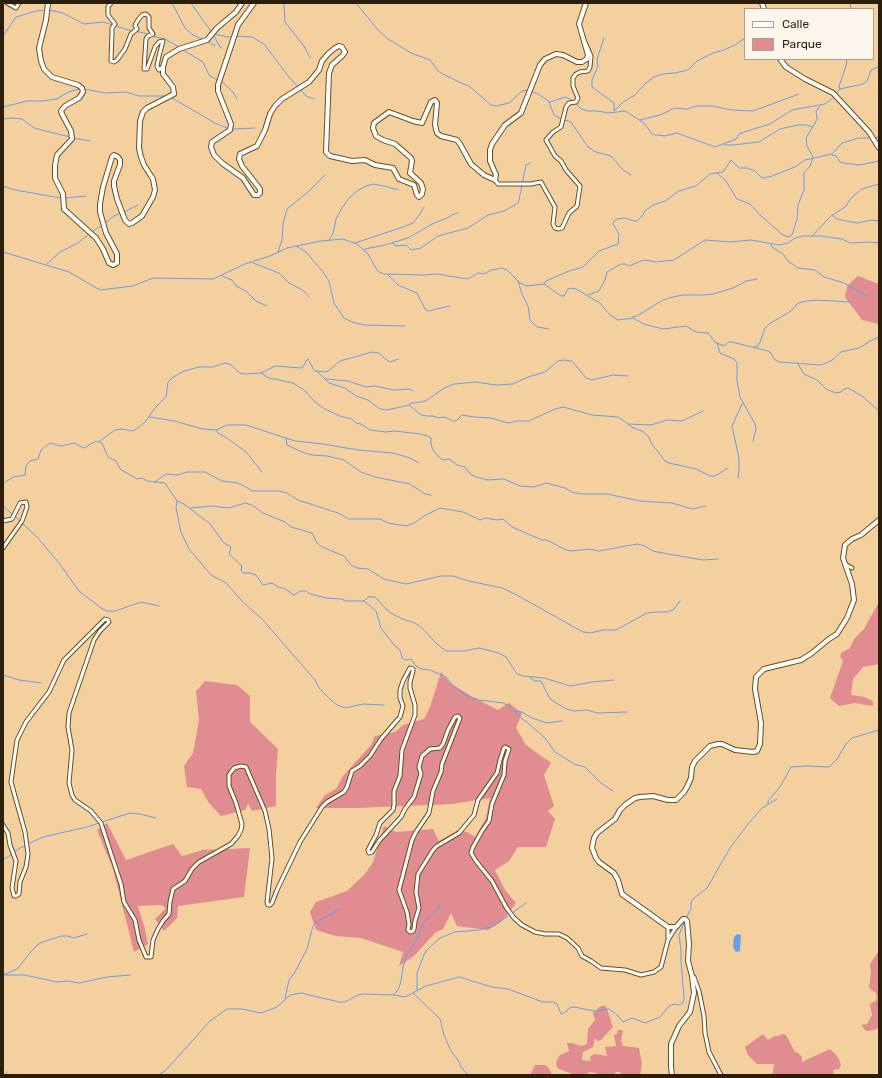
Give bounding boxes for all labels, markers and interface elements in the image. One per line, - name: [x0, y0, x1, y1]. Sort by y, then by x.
- legend: [744, 8, 874, 60]
- text: Calle: [782, 17, 809, 31]
- text: Parque: [782, 37, 822, 51]

